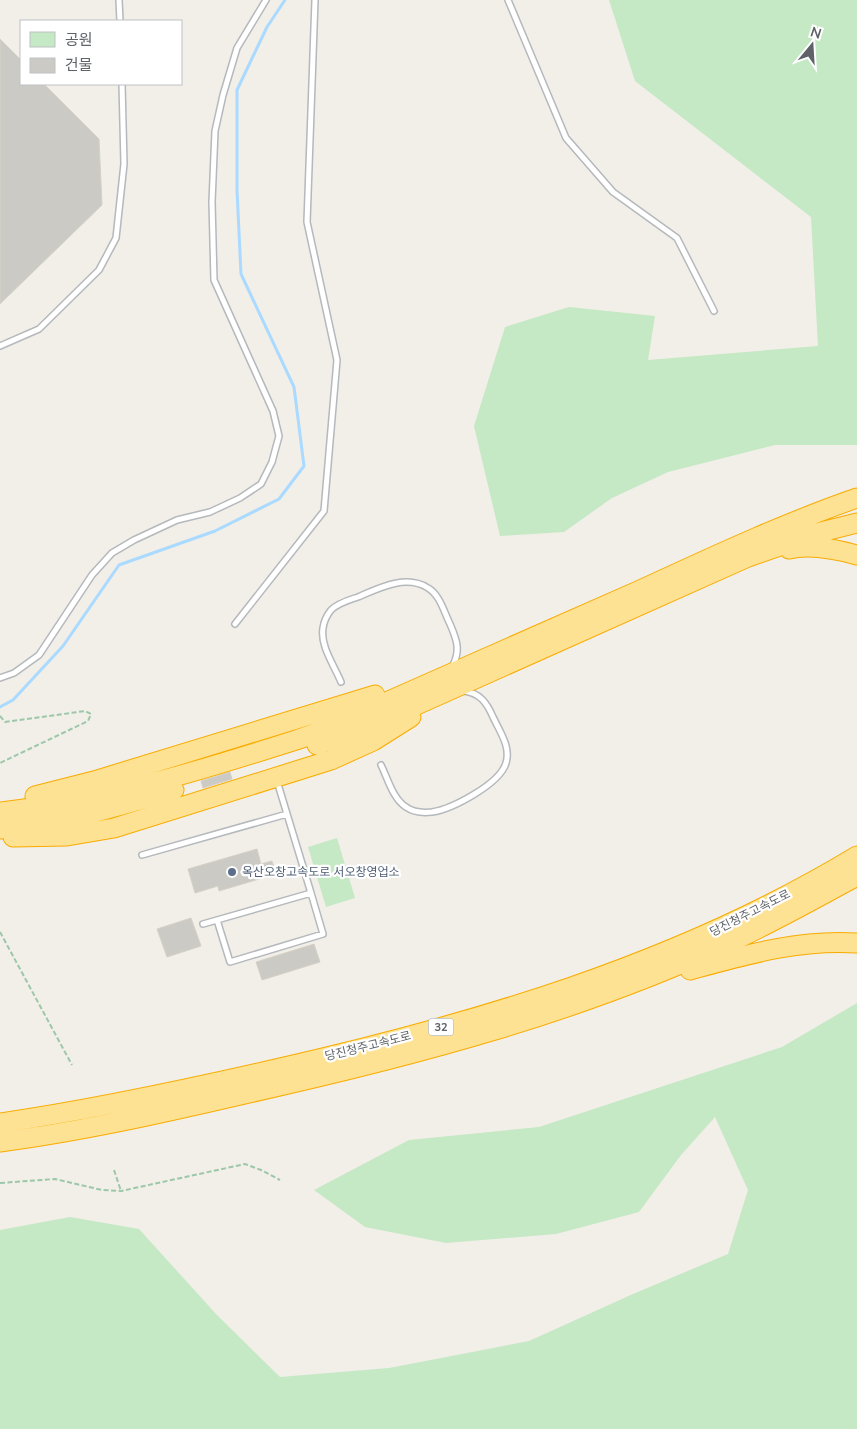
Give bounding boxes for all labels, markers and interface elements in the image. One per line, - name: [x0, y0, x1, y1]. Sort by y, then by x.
- legend: [20, 20, 182, 85]
- north arrow: [787, 20, 837, 70]
- text: N: [808, 22, 824, 44]
- text: 공원: [65, 30, 93, 50]
- text: 건물: [65, 55, 93, 75]
- place label: 옥산오창고속도로 서오창영업소: [242, 864, 400, 880]
- marker: 옥산오창고속도로 서오창영업소: [226, 866, 238, 878]
- street label: 당진청주고속도로: [707, 886, 793, 940]
- road number: 32: [428, 1019, 454, 1036]
- street label: 당진청주고속도로: [323, 1028, 413, 1064]

